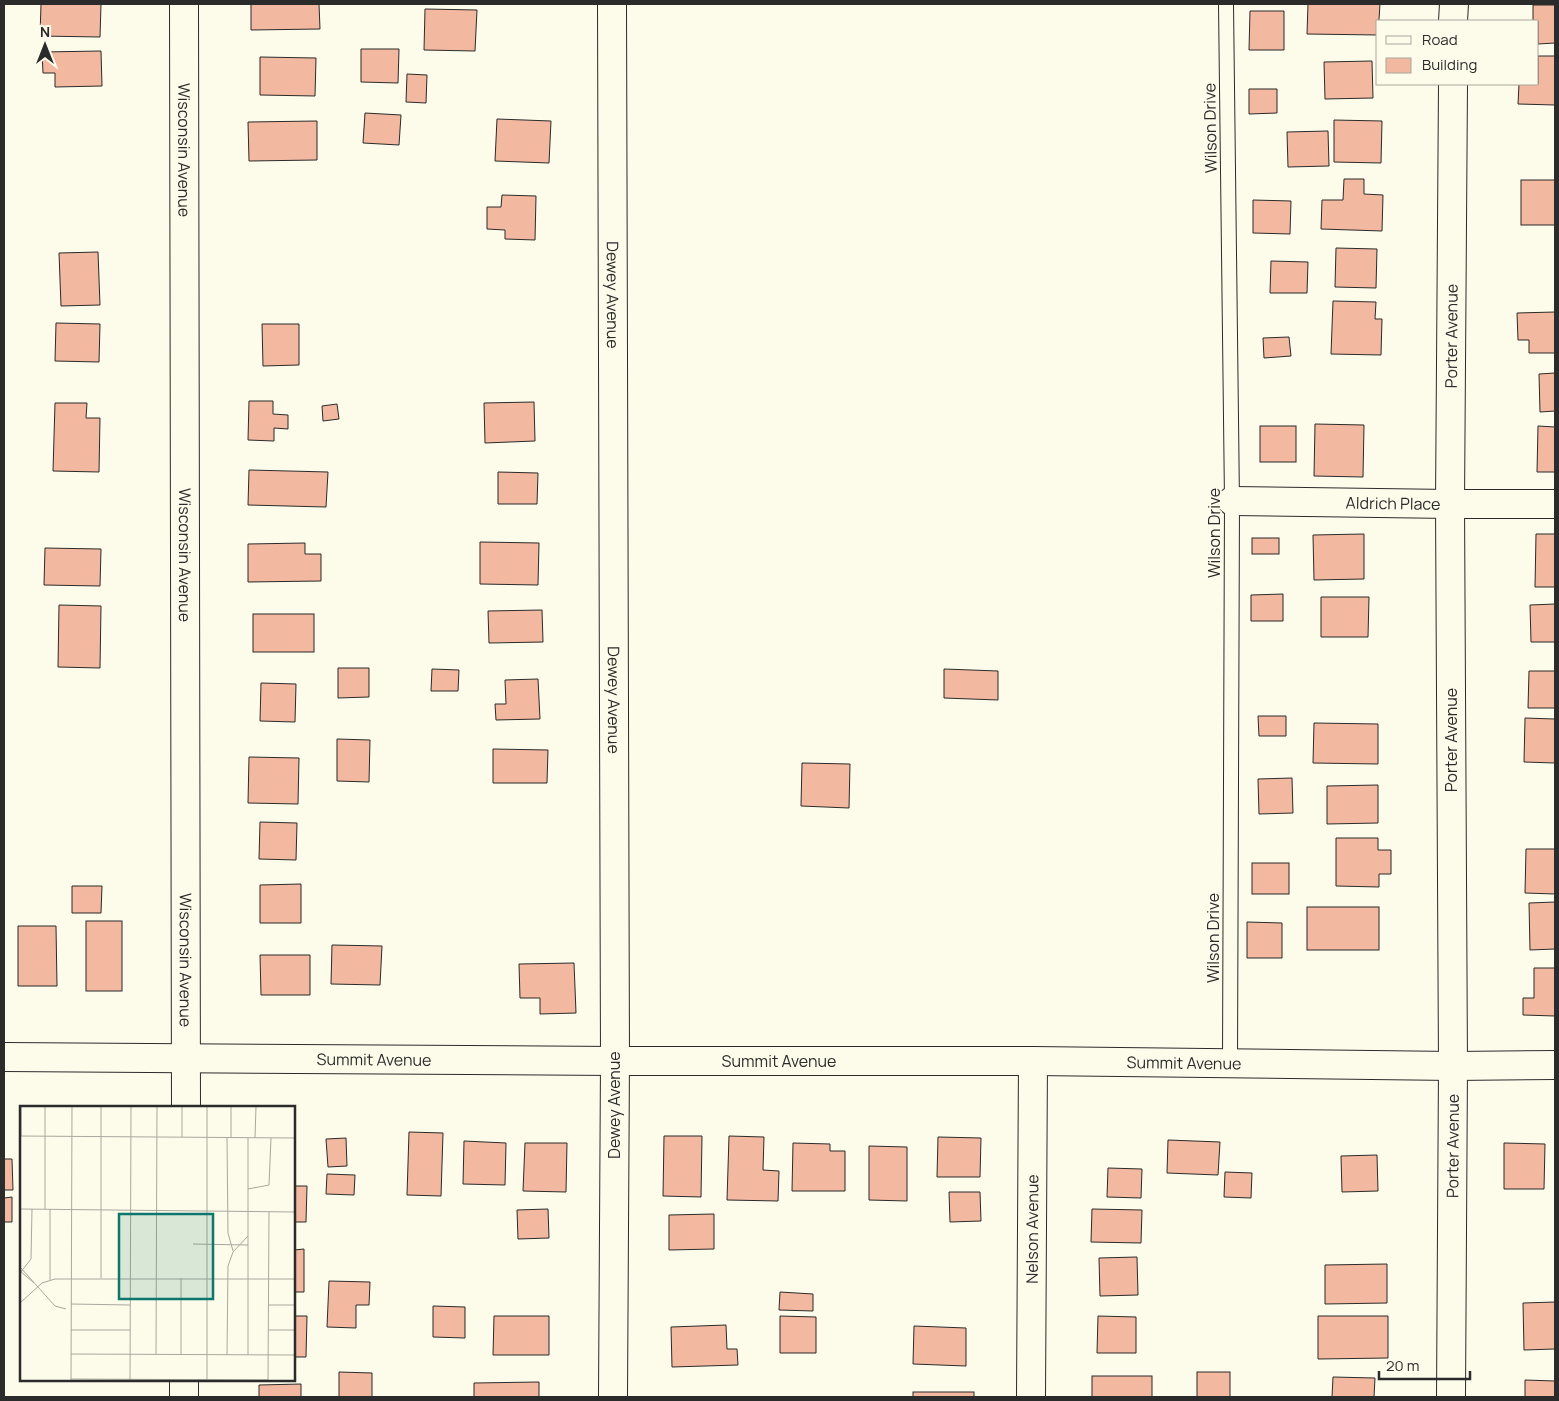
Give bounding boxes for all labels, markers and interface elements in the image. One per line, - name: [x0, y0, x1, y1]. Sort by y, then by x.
- north arrow: [20, 20, 70, 70]
- legend: [1376, 20, 1539, 85]
- text: N: [40, 22, 50, 41]
- text: Road: [1422, 29, 1458, 50]
- text: Building: [1422, 54, 1477, 75]
- street label: Wisconsin Avenue: [173, 83, 195, 217]
- street label: Wilson Drive: [1198, 83, 1222, 173]
- street label: Dewey Avenue: [602, 241, 624, 349]
- street label: Porter Avenue: [1440, 284, 1463, 388]
- street label: Wisconsin Avenue: [174, 488, 196, 622]
- street label: Wilson Drive: [1203, 488, 1225, 578]
- street label: Aldrich Place: [1345, 492, 1441, 515]
- street label: Dewey Avenue: [603, 646, 625, 754]
- street label: Porter Avenue: [1440, 688, 1462, 792]
- street label: Wisconsin Avenue: [175, 893, 197, 1027]
- street label: Wilson Drive: [1202, 893, 1224, 983]
- street label: Summit Avenue: [317, 1048, 431, 1071]
- street label: Summit Avenue: [722, 1050, 836, 1072]
- street label: Dewey Avenue: [603, 1051, 625, 1159]
- street label: Summit Avenue: [1126, 1051, 1241, 1074]
- street label: Porter Avenue: [1441, 1094, 1464, 1198]
- inset map: [20, 1106, 295, 1381]
- street label: Nelson Avenue: [1021, 1174, 1043, 1284]
- scale bar: [1379, 1348, 1470, 1380]
- text: 20 m: [1386, 1355, 1419, 1376]

